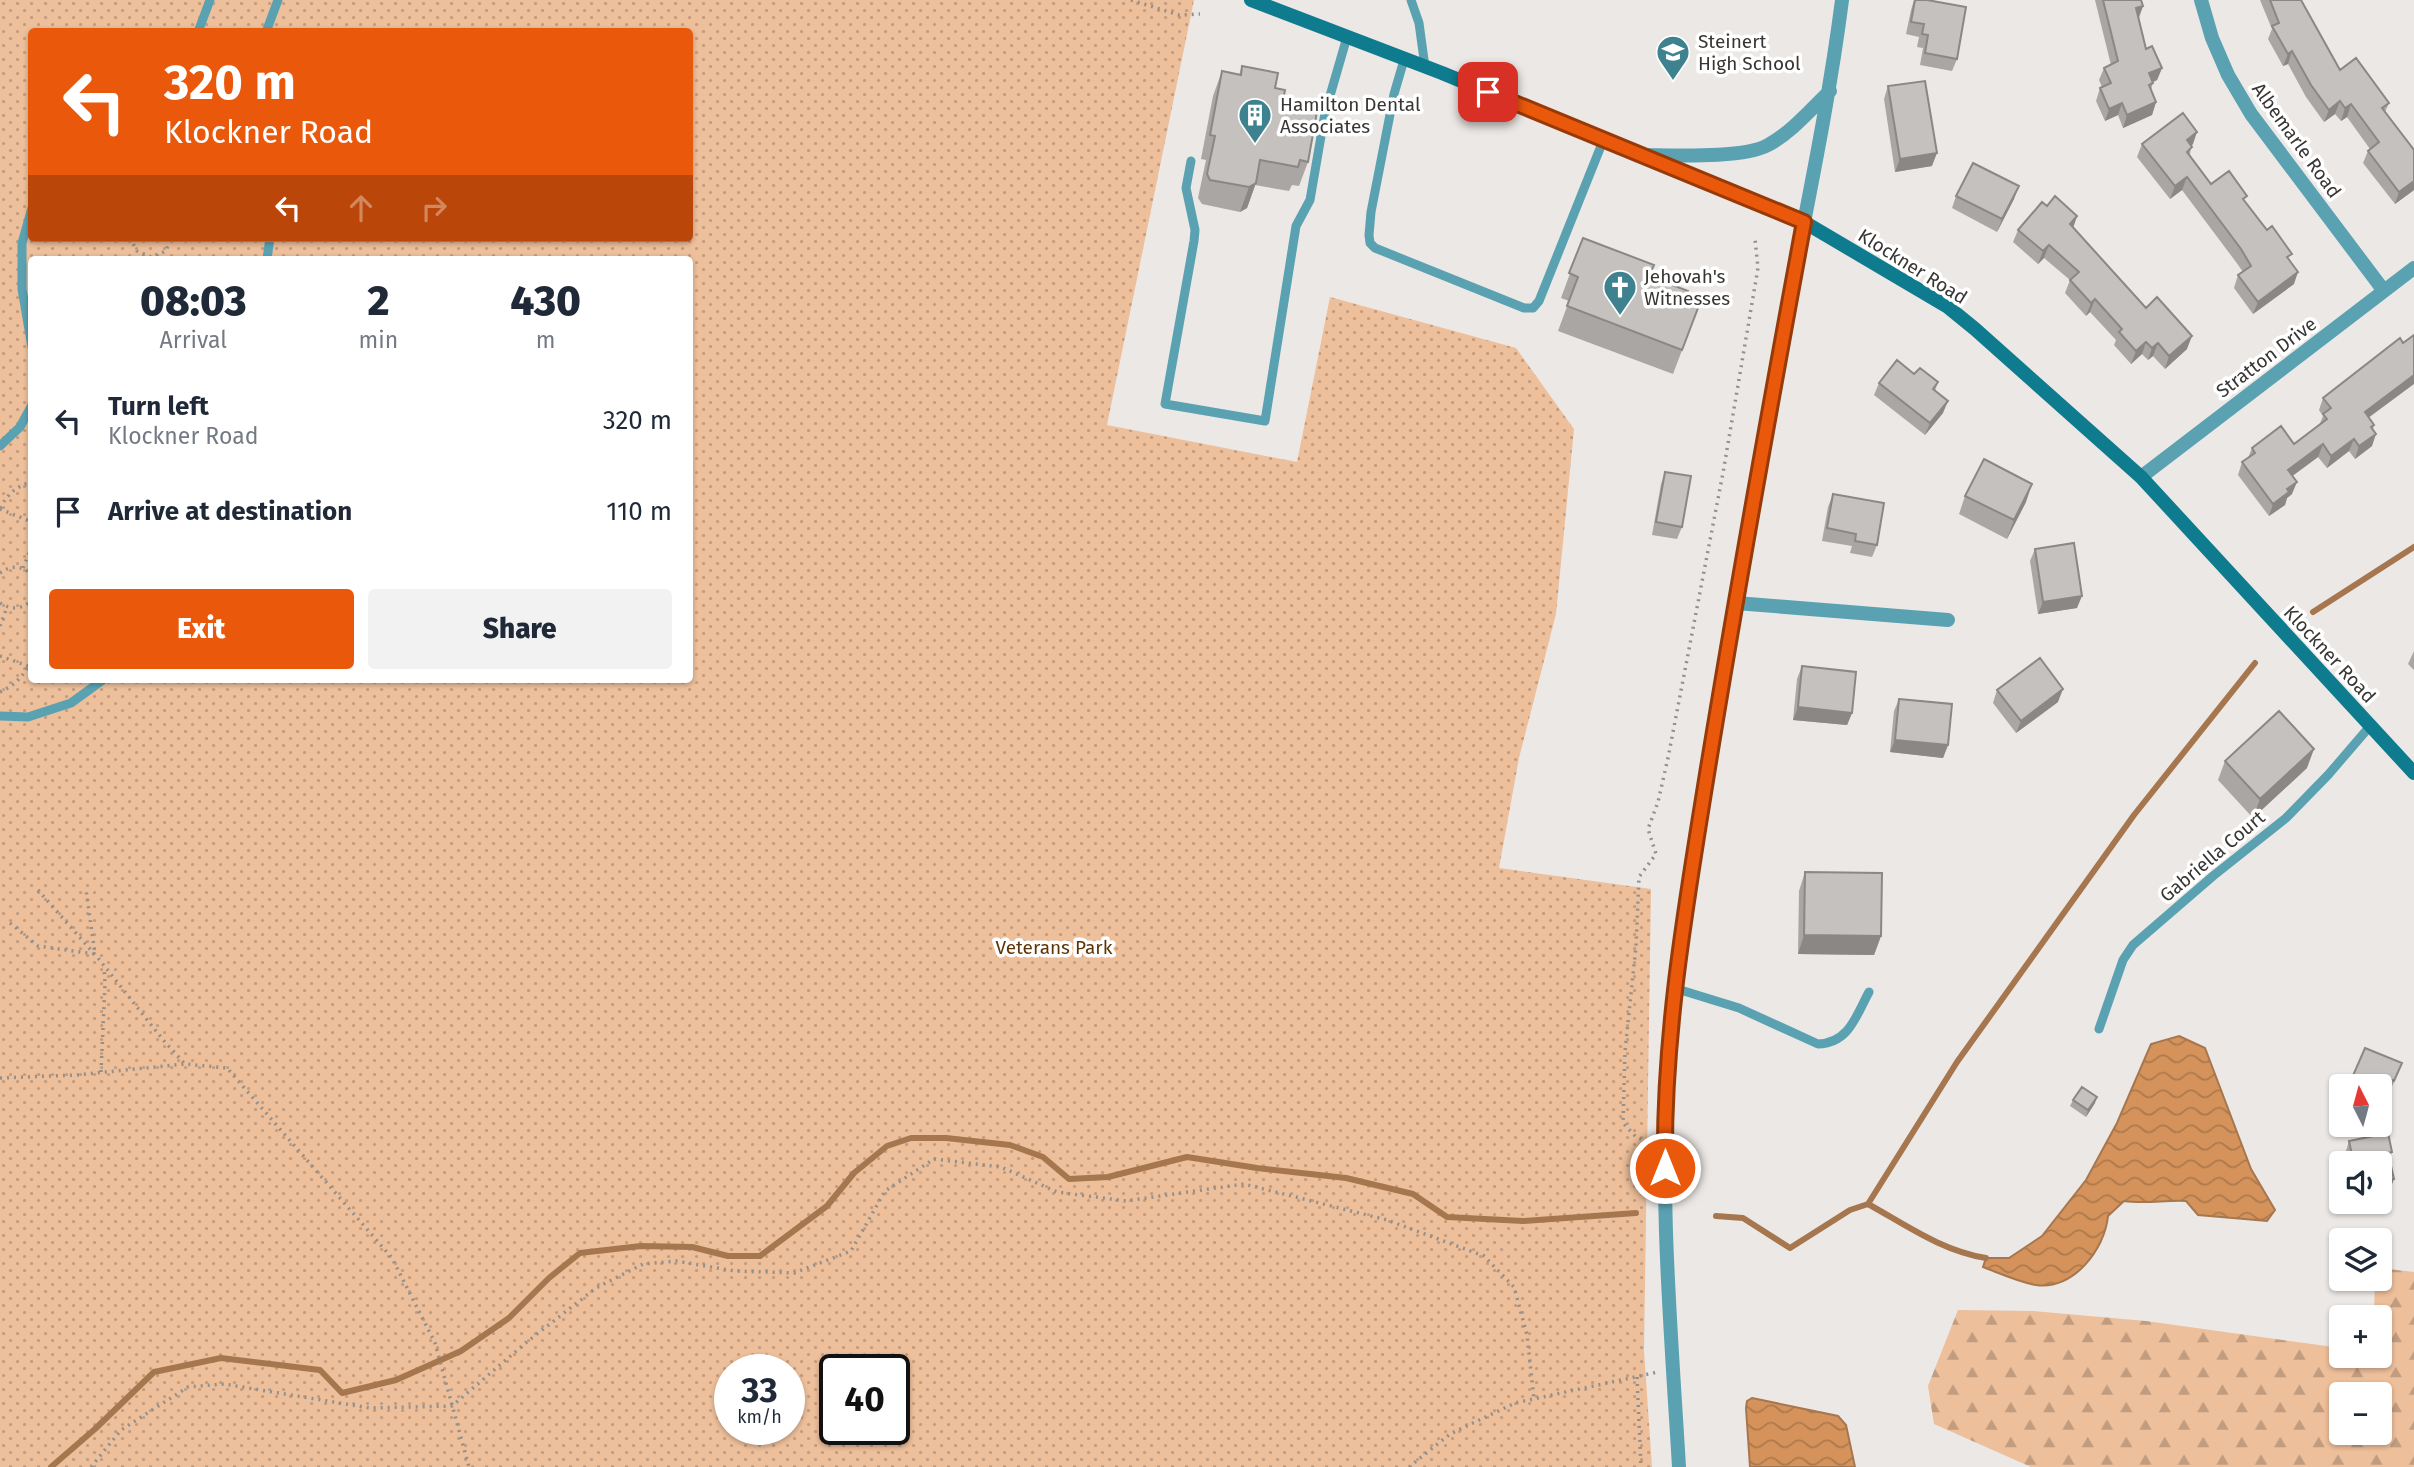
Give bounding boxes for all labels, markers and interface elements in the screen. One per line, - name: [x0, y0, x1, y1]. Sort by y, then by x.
- place label: Steinert High School: [1698, 30, 1801, 75]
- school or university icon: Steinert High School: [1654, 33, 1692, 82]
- text: 320 m: [164, 53, 296, 112]
- icon: left: [49, 56, 140, 147]
- pin: [1458, 62, 1518, 122]
- icon: arrive: [1469, 73, 1507, 111]
- street label: Albemarle Road: [2247, 78, 2346, 202]
- place label: Hamilton Dental Associates: [1280, 93, 1421, 138]
- building icon: Hamilton Dental Associates: [1236, 96, 1274, 145]
- text: Klockner Road: [164, 113, 373, 151]
- icon: left: [269, 189, 307, 227]
- icon: ahead: [342, 189, 380, 227]
- icon: right: [415, 189, 453, 227]
- street label: Klockner Road: [1854, 224, 1972, 309]
- place label: Jehovah's Witnesses: [1644, 265, 1730, 310]
- church icon: Jehovah's Witnesses: [1601, 268, 1639, 317]
- text: 08:03: [140, 276, 247, 326]
- text: 2: [367, 276, 389, 326]
- text: 430: [510, 276, 581, 326]
- street label: Stratton Drive: [2212, 312, 2321, 403]
- text: Arrival: [160, 326, 227, 354]
- text: min: [359, 326, 398, 354]
- text: m: [536, 326, 556, 354]
- text: Turn left: [108, 391, 209, 422]
- icon: left: [49, 402, 87, 440]
- text: 320 m: [603, 405, 672, 436]
- text: Klockner Road: [108, 422, 258, 450]
- icon: arrive: [49, 493, 87, 531]
- text: Arrive at destination: [108, 496, 352, 527]
- text: 110 m: [606, 496, 672, 527]
- button: Exit: [49, 589, 354, 669]
- button: Share: [368, 589, 672, 669]
- street label: Klockner Road: [2279, 601, 2380, 708]
- street label: Gabriella Court: [2155, 806, 2269, 907]
- park label: Veterans Park: [996, 936, 1113, 959]
- north arrow: [2329, 1074, 2392, 1138]
- map controls: [2329, 1074, 2392, 1445]
- position arrow: [1628, 1131, 1702, 1205]
- button: sound: [2329, 1151, 2392, 1214]
- button: layers: [2329, 1228, 2392, 1291]
- button: +: [2329, 1305, 2392, 1368]
- speed limit sign: 40: [819, 1354, 910, 1445]
- text: 33: [741, 1369, 778, 1411]
- button: −: [2329, 1382, 2392, 1445]
- text: km/h: [737, 1406, 782, 1428]

